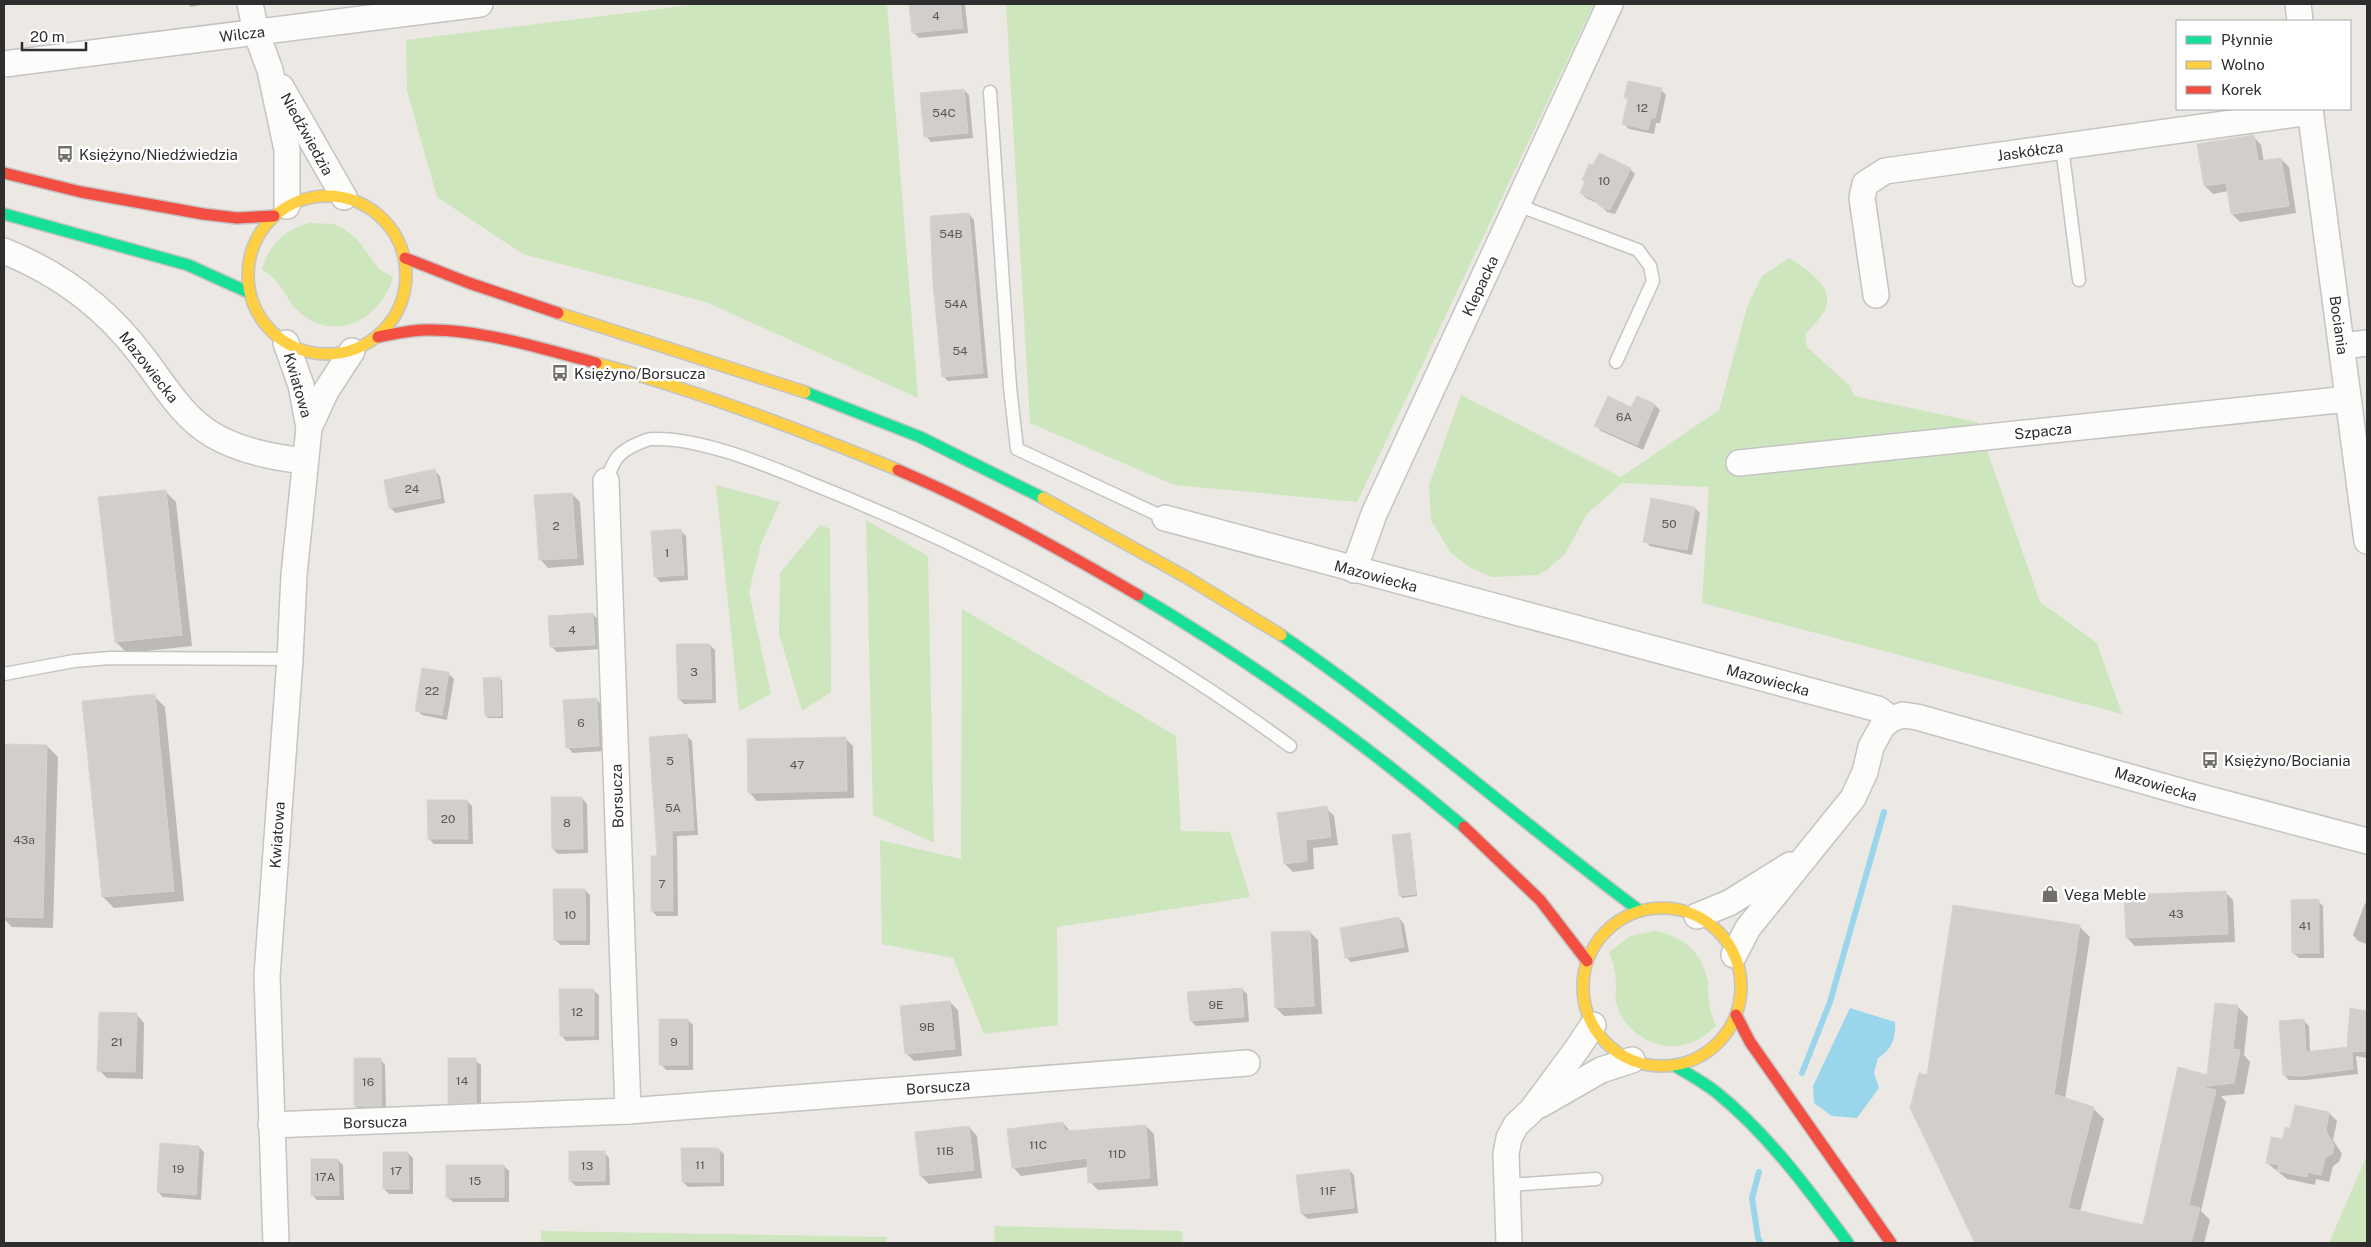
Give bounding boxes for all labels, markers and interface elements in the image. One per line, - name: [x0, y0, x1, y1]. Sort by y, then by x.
- house number: 4: [932, 9, 940, 23]
- scale bar: [22, 20, 86, 52]
- legend: [2176, 20, 2351, 110]
- street label: Wilcza: [218, 23, 266, 45]
- text: 20 m: [30, 28, 65, 45]
- text: Płynnie: [2221, 31, 2273, 48]
- text: Wolno: [2221, 56, 2265, 73]
- text: Korek: [2221, 81, 2262, 98]
- street label: Niedźwiedzia: [277, 90, 337, 178]
- house number: 12: [1636, 101, 1648, 115]
- house number: 54C: [932, 106, 956, 120]
- street label: Jaskółcza: [1996, 138, 2064, 164]
- bus stop icon: Księżyno/Niedźwiedzia: [55, 144, 75, 164]
- place label: Księżyno/Niedźwiedzia: [79, 146, 238, 163]
- house number: 10: [1598, 174, 1610, 188]
- house number: 54B: [939, 227, 963, 241]
- street label: Klepacka: [1459, 253, 1501, 319]
- street label: Bociania: [2326, 294, 2352, 356]
- house number: 54A: [944, 297, 968, 311]
- street label: Mazowiecka: [116, 328, 182, 406]
- house number: 54: [952, 344, 968, 358]
- street label: Kwiatowa: [281, 351, 315, 419]
- bus stop icon: Księżyno/Borsucza: [550, 363, 570, 383]
- place label: Księżyno/Borsucza: [574, 365, 705, 382]
- house number: 6A: [1616, 410, 1632, 424]
- street label: Szpacza: [2013, 420, 2073, 442]
- house number: 24: [405, 482, 420, 496]
- house number: 50: [1661, 517, 1677, 531]
- house number: 2: [552, 519, 560, 533]
- house number: 1: [665, 546, 669, 560]
- street label: Mazowiecka: [1332, 557, 1420, 595]
- house number: 4: [568, 623, 576, 637]
- street label: Mazowiecka: [1724, 661, 1812, 699]
- house number: 3: [690, 665, 698, 679]
- house number: 22: [425, 684, 439, 698]
- house number: 6: [577, 716, 585, 730]
- bus stop icon: Księżyno/Bociania: [2200, 750, 2220, 770]
- place label: Księżyno/Bociania: [2224, 752, 2350, 769]
- house number: 5: [666, 754, 674, 768]
- house number: 47: [790, 758, 804, 772]
- street label: Mazowiecka: [2113, 763, 2199, 805]
- street label: Borsucza: [607, 764, 627, 828]
- street label: Kwiatowa: [266, 801, 288, 869]
- house number: 5A: [665, 801, 682, 815]
- house number: 20: [441, 812, 455, 826]
- house number: 8: [563, 816, 571, 830]
- house number: 43a: [13, 833, 35, 847]
- house number: 7: [658, 877, 666, 891]
- shop icon: Vega Meble: [2040, 884, 2060, 904]
- place label: Vega Meble: [2064, 886, 2146, 903]
- house number: 43: [2168, 907, 2184, 921]
- house number: 10: [564, 908, 576, 922]
- house number: 41: [2299, 919, 2311, 933]
- house number: 9E: [1209, 998, 1223, 1012]
- house number: 12: [571, 1005, 583, 1019]
- house number: 9B: [919, 1020, 935, 1034]
- house number: 21: [111, 1035, 123, 1049]
- house number: 9: [670, 1035, 678, 1049]
- house number: 14: [456, 1074, 469, 1088]
- house number: 16: [362, 1075, 374, 1089]
- street label: Borsucza: [905, 1076, 971, 1098]
- street label: Borsucza: [343, 1112, 407, 1132]
- house number: 11C: [1029, 1138, 1047, 1152]
- house number: 11B: [936, 1144, 954, 1158]
- house number: 11D: [1108, 1147, 1126, 1161]
- house number: 11: [695, 1158, 705, 1172]
- house number: 13: [581, 1159, 593, 1173]
- house number: 19: [172, 1162, 184, 1176]
- house number: 17: [390, 1164, 402, 1178]
- house number: 17A: [315, 1170, 336, 1184]
- house number: 15: [469, 1174, 482, 1188]
- house number: 11F: [1320, 1184, 1336, 1198]

